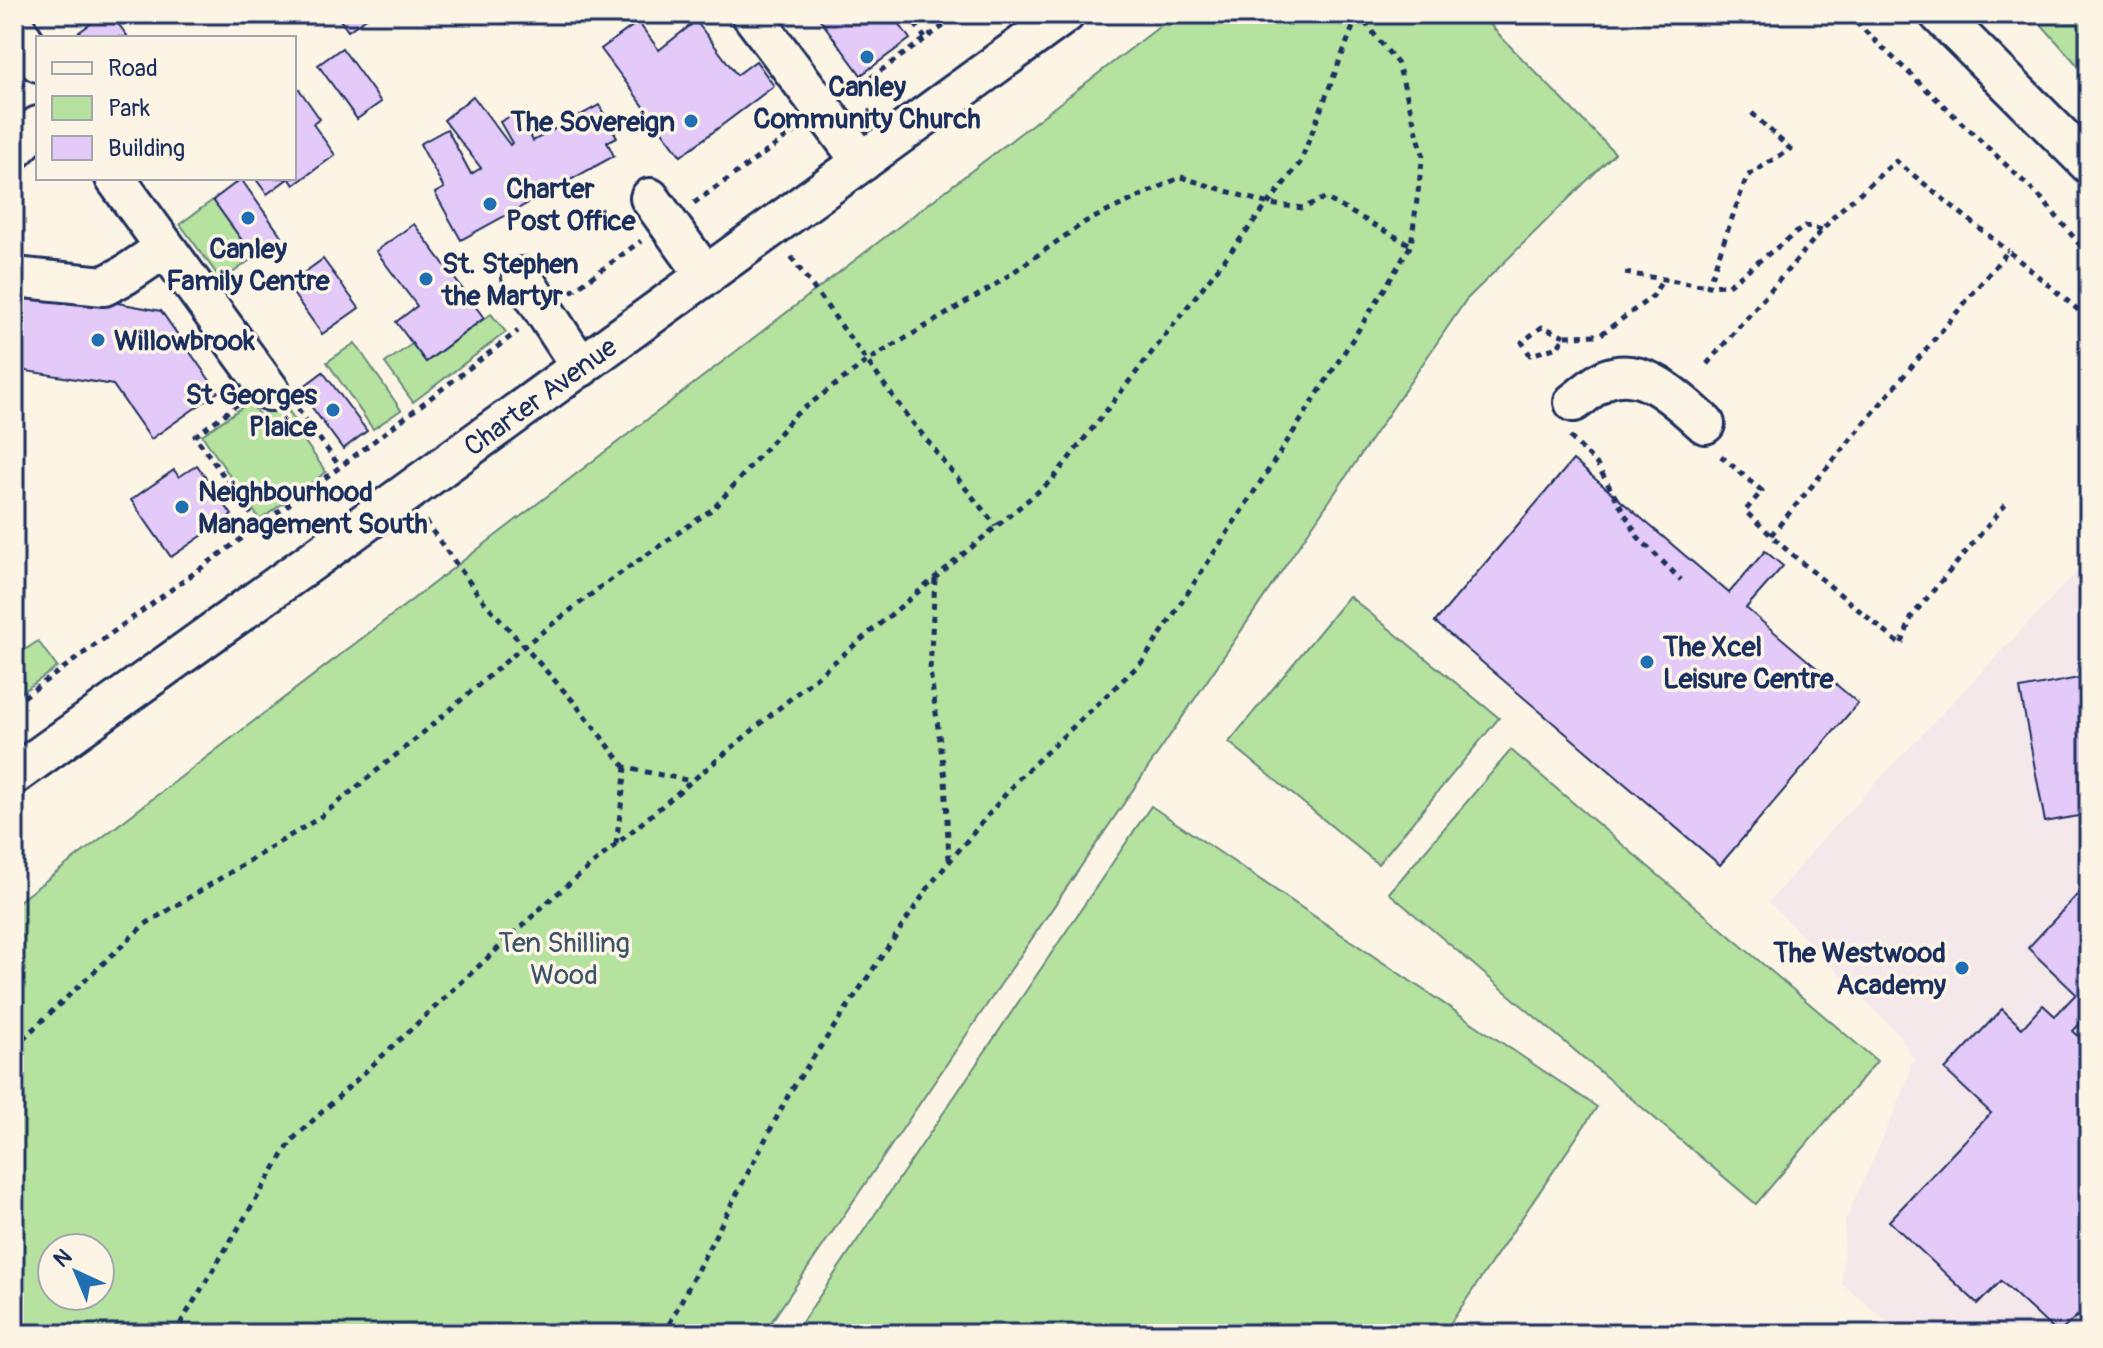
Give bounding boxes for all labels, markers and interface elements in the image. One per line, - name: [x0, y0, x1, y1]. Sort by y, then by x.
- legend: [36, 36, 296, 180]
- marker: Canley Community Church: [858, 48, 876, 66]
- text: Road: [108, 54, 158, 83]
- place label: Canley Community Church: [753, 70, 981, 137]
- text: Park: [108, 94, 150, 123]
- place label: The Sovereign: [510, 105, 675, 140]
- marker: The Sovereign: [682, 112, 700, 130]
- text: Building: [108, 134, 185, 163]
- place label: Charter Post Office: [506, 172, 637, 239]
- marker: Charter Post Office: [481, 195, 499, 213]
- marker: Canley Family Centre: [239, 209, 257, 227]
- place label: Canley Family Centre: [166, 232, 331, 299]
- place label: St. Stephen the Martyr: [440, 247, 579, 314]
- marker: St. Stephen the Martyr: [417, 270, 435, 288]
- place label: Willowbrook: [114, 324, 255, 359]
- street label: Charter Avenue: [458, 330, 624, 464]
- marker: Willowbrook: [89, 331, 107, 349]
- place label: St Georges Plaice: [186, 378, 318, 445]
- marker: St Georges Plaice: [324, 401, 342, 419]
- place label: Neighbourhood Management South: [198, 475, 428, 542]
- marker: Neighbourhood Management South: [173, 498, 191, 516]
- place label: The Xcel Leisure Centre: [1662, 630, 1835, 697]
- marker: The Xcel Leisure Centre: [1638, 653, 1656, 671]
- park label: Ten Shilling Wood: [498, 926, 630, 993]
- place label: The Westwood Academy: [1772, 936, 1946, 1003]
- marker: The Westwood Academy: [1953, 959, 1971, 977]
- north arrow: [36, 1232, 116, 1312]
- text: N: [48, 1243, 78, 1274]

